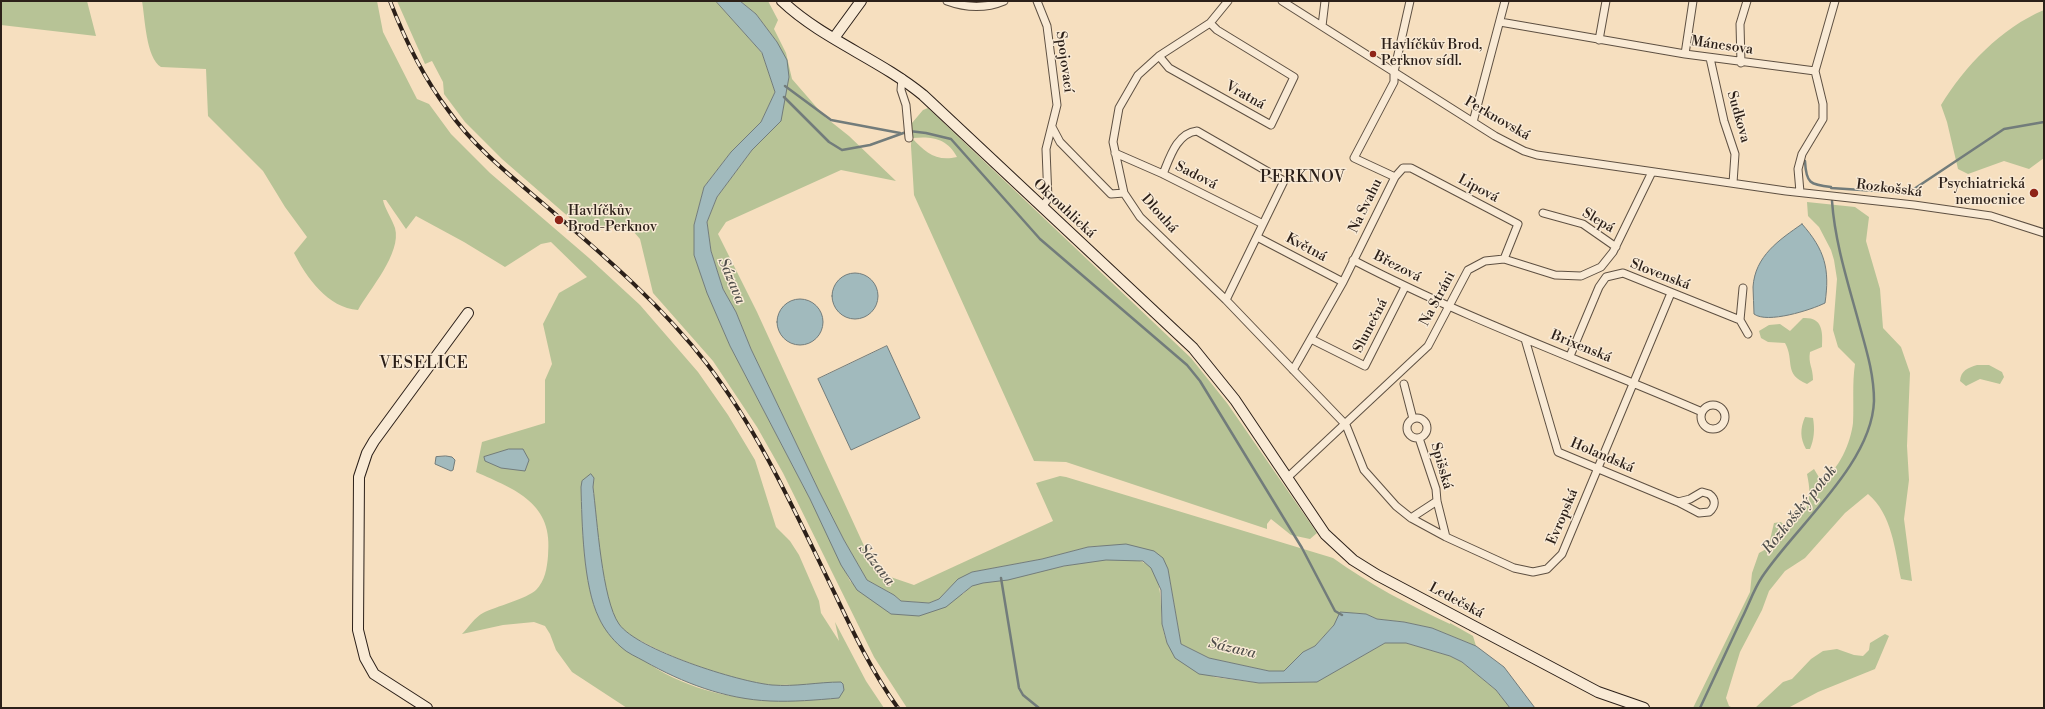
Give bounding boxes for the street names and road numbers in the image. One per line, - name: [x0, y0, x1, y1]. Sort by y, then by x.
- street label: Spojovací: [1051, 30, 1077, 94]
- street label: Mánesova: [1690, 33, 1754, 59]
- street label: Vratná: [1222, 78, 1268, 114]
- street label: Sudkova: [1723, 89, 1753, 145]
- street label: Perknovská: [1461, 94, 1533, 144]
- street label: Sadová: [1172, 158, 1220, 194]
- street label: Lipová: [1455, 171, 1501, 207]
- street label: Okrouhlická: [1029, 176, 1099, 242]
- street label: Na Svahu: [1346, 176, 1386, 236]
- street label: Rozkošská: [1855, 177, 1923, 201]
- street label: Dlouhá: [1137, 191, 1181, 237]
- street label: Slepá: [1579, 205, 1617, 237]
- street label: Květná: [1283, 230, 1329, 266]
- street label: Březová: [1370, 248, 1424, 286]
- street label: Slovenská: [1628, 256, 1692, 294]
- street label: Na Stráni: [1417, 269, 1459, 329]
- street label: Slunečná: [1350, 296, 1392, 356]
- street label: Brixenská: [1548, 327, 1614, 367]
- street label: Holandská: [1568, 435, 1636, 477]
- street label: Spišská: [1426, 441, 1456, 491]
- street label: Evropská: [1544, 487, 1582, 547]
- street label: Ledečská: [1426, 580, 1486, 622]

